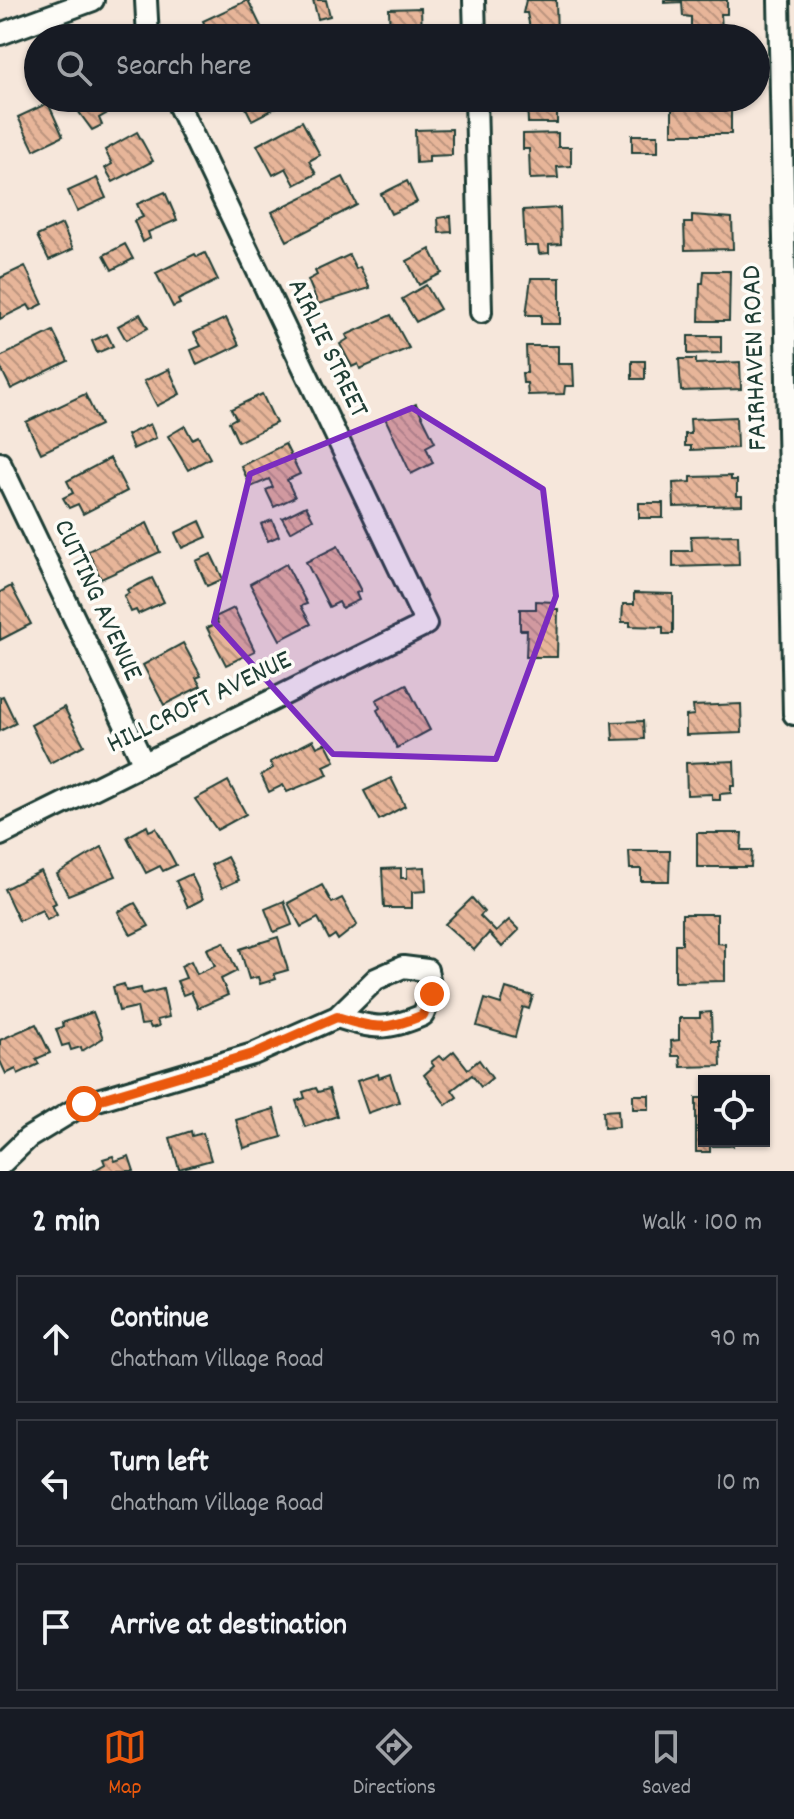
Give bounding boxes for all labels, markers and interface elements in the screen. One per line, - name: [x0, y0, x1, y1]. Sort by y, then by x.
- search box: [24, 24, 770, 112]
- icon: search: [52, 46, 96, 90]
- text: Search here: [116, 47, 252, 90]
- street label: FAIRHAVEN ROAD: [734, 265, 780, 451]
- street label: AIRLIE STREET: [275, 273, 377, 425]
- street label: CUTTING AVENUE: [41, 514, 151, 689]
- street label: HILLCROFT AVENUE: [101, 642, 299, 766]
- route end: [414, 976, 450, 1012]
- map controls: [698, 1075, 770, 1147]
- button: locate: [698, 1075, 770, 1147]
- route start: [66, 1086, 102, 1122]
- text: 2 min: [32, 1199, 100, 1248]
- text: Walk · 100 m: [642, 1205, 762, 1242]
- text: Continue: [110, 1299, 209, 1342]
- icon: ahead: [34, 1317, 78, 1361]
- text: 90 m: [710, 1321, 760, 1358]
- text: Chatham Village Road: [110, 1342, 324, 1379]
- text: Turn left: [110, 1443, 209, 1486]
- icon: left: [34, 1461, 78, 1505]
- text: 10 m: [716, 1465, 760, 1502]
- text: Chatham Village Road: [110, 1486, 324, 1523]
- icon: arrive: [34, 1605, 78, 1649]
- text: Arrive at destination: [110, 1606, 347, 1649]
- tab: Map: [103, 1725, 147, 1804]
- tab: Directions: [353, 1725, 436, 1804]
- tab: Saved: [642, 1725, 691, 1804]

